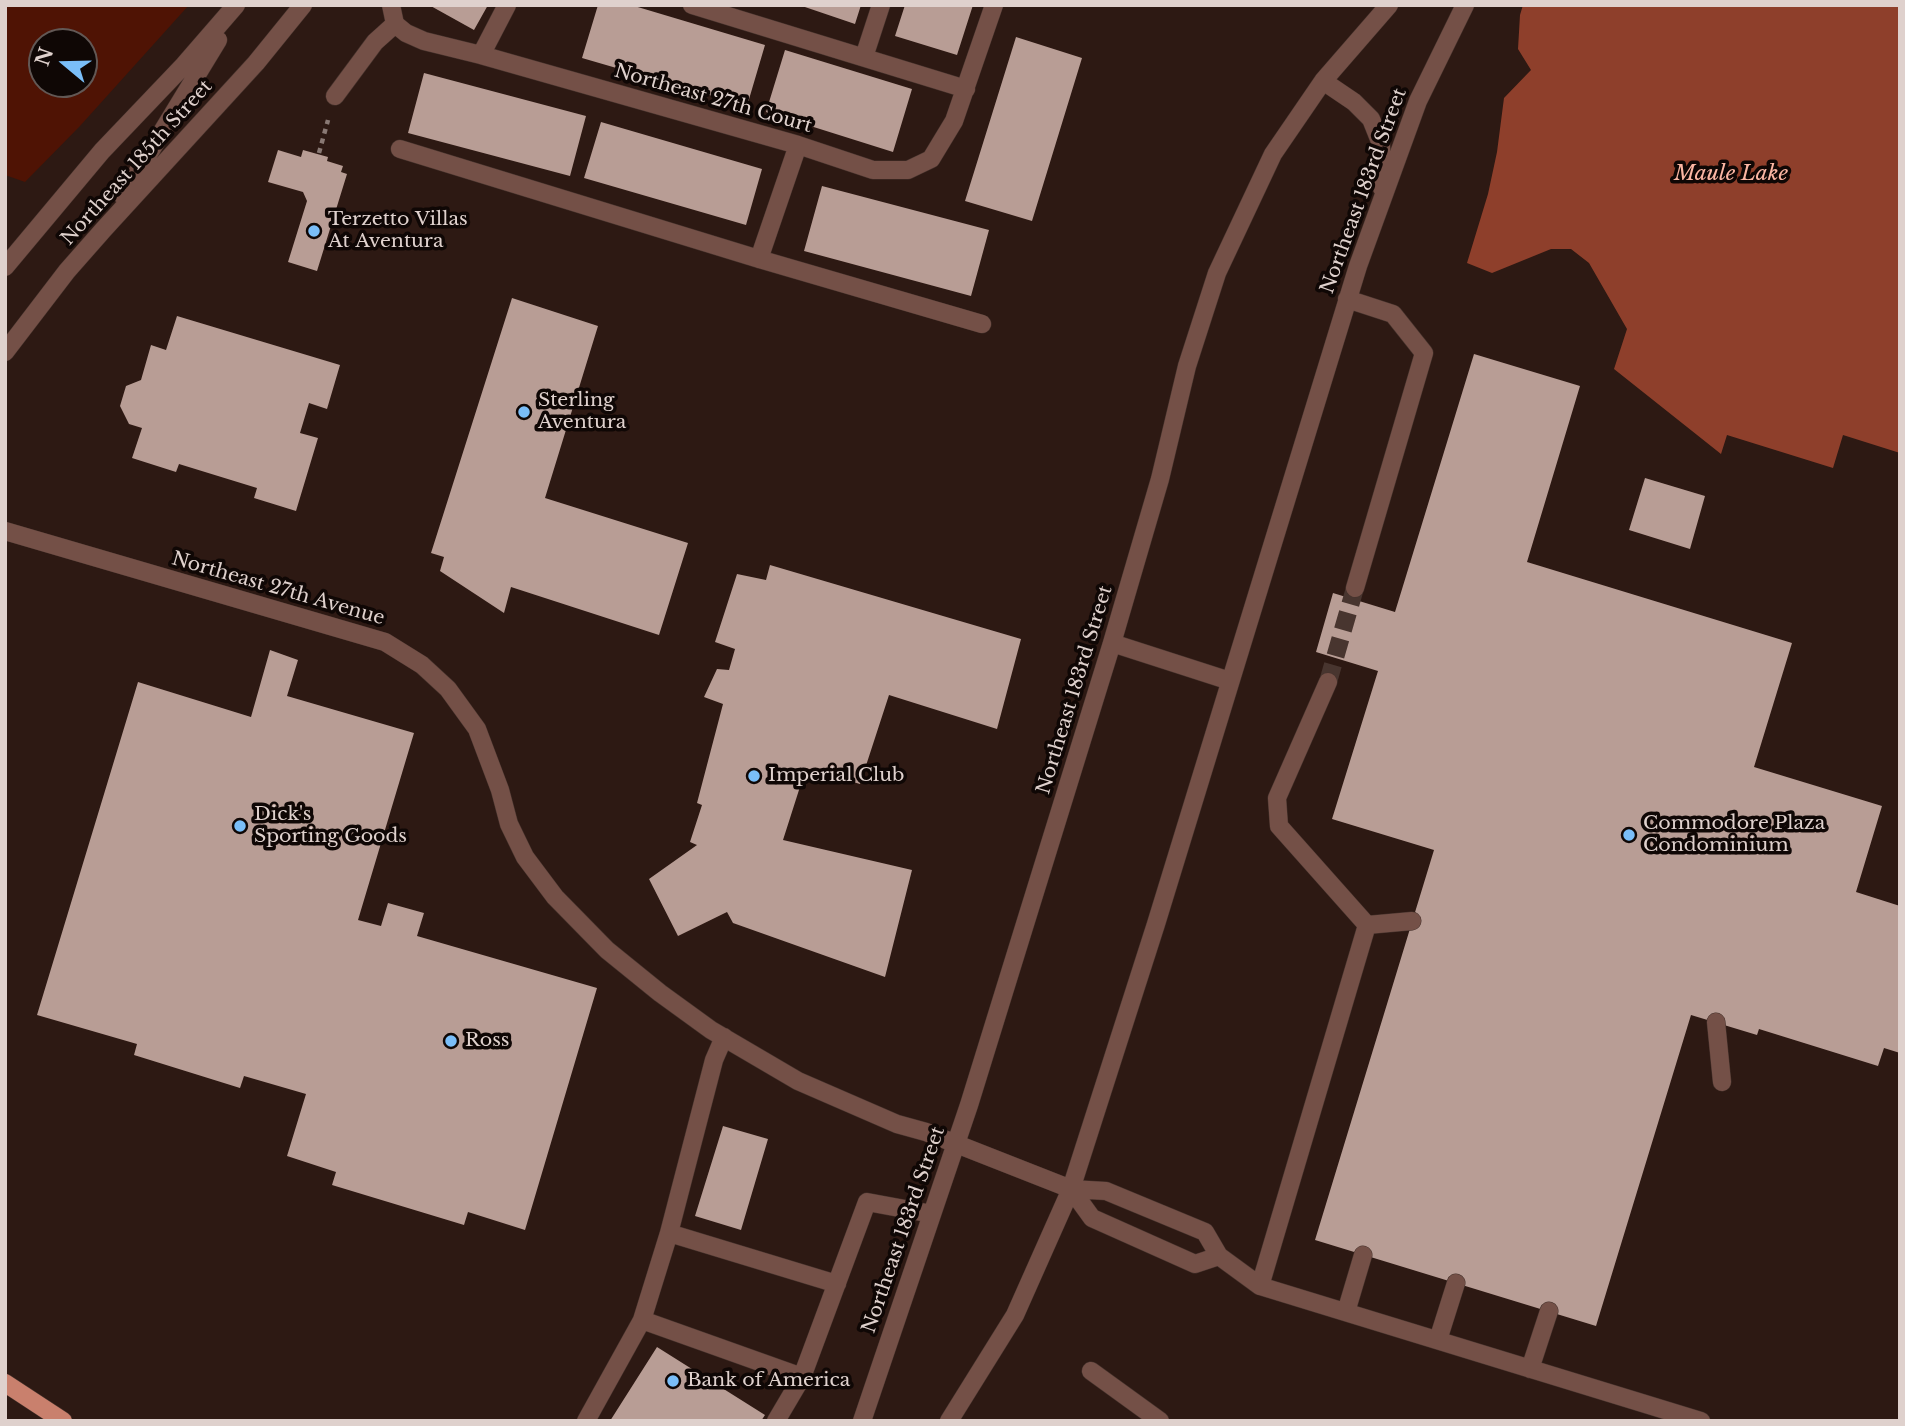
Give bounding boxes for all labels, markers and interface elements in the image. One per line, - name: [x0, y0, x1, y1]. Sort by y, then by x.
- north arrow: [28, 28, 98, 98]
- text: N: [31, 44, 58, 69]
- street label: Northeast 27th Court: [612, 60, 814, 138]
- street label: Northeast 185th Street: [57, 76, 217, 250]
- street label: Northeast 183rd Street: [1316, 85, 1412, 297]
- water label: Maule Lake: [1674, 161, 1788, 187]
- place label: Terzetto Villas At Aventura: [328, 209, 468, 253]
- marker: Terzetto Villas At Aventura: [306, 223, 322, 239]
- place label: Sterling Aventura: [538, 390, 626, 434]
- marker: Sterling Aventura: [516, 404, 532, 420]
- street label: Northeast 27th Avenue: [169, 548, 387, 630]
- street label: Northeast 183rd Street: [1032, 583, 1118, 797]
- place label: Imperial Club: [768, 765, 904, 787]
- marker: Imperial Club: [746, 768, 762, 784]
- place label: Dick's Sporting Goods: [254, 804, 407, 848]
- place label: Commodore Plaza Condominium: [1643, 813, 1825, 857]
- marker: Dick's Sporting Goods: [232, 818, 248, 834]
- marker: Commodore Plaza Condominium: [1621, 827, 1637, 843]
- place label: Ross: [465, 1030, 509, 1052]
- marker: Ross: [443, 1033, 459, 1049]
- street label: Northeast 183rd Street: [858, 1124, 950, 1336]
- place label: Bank of America: [687, 1370, 850, 1392]
- marker: Bank of America: [665, 1373, 681, 1389]

